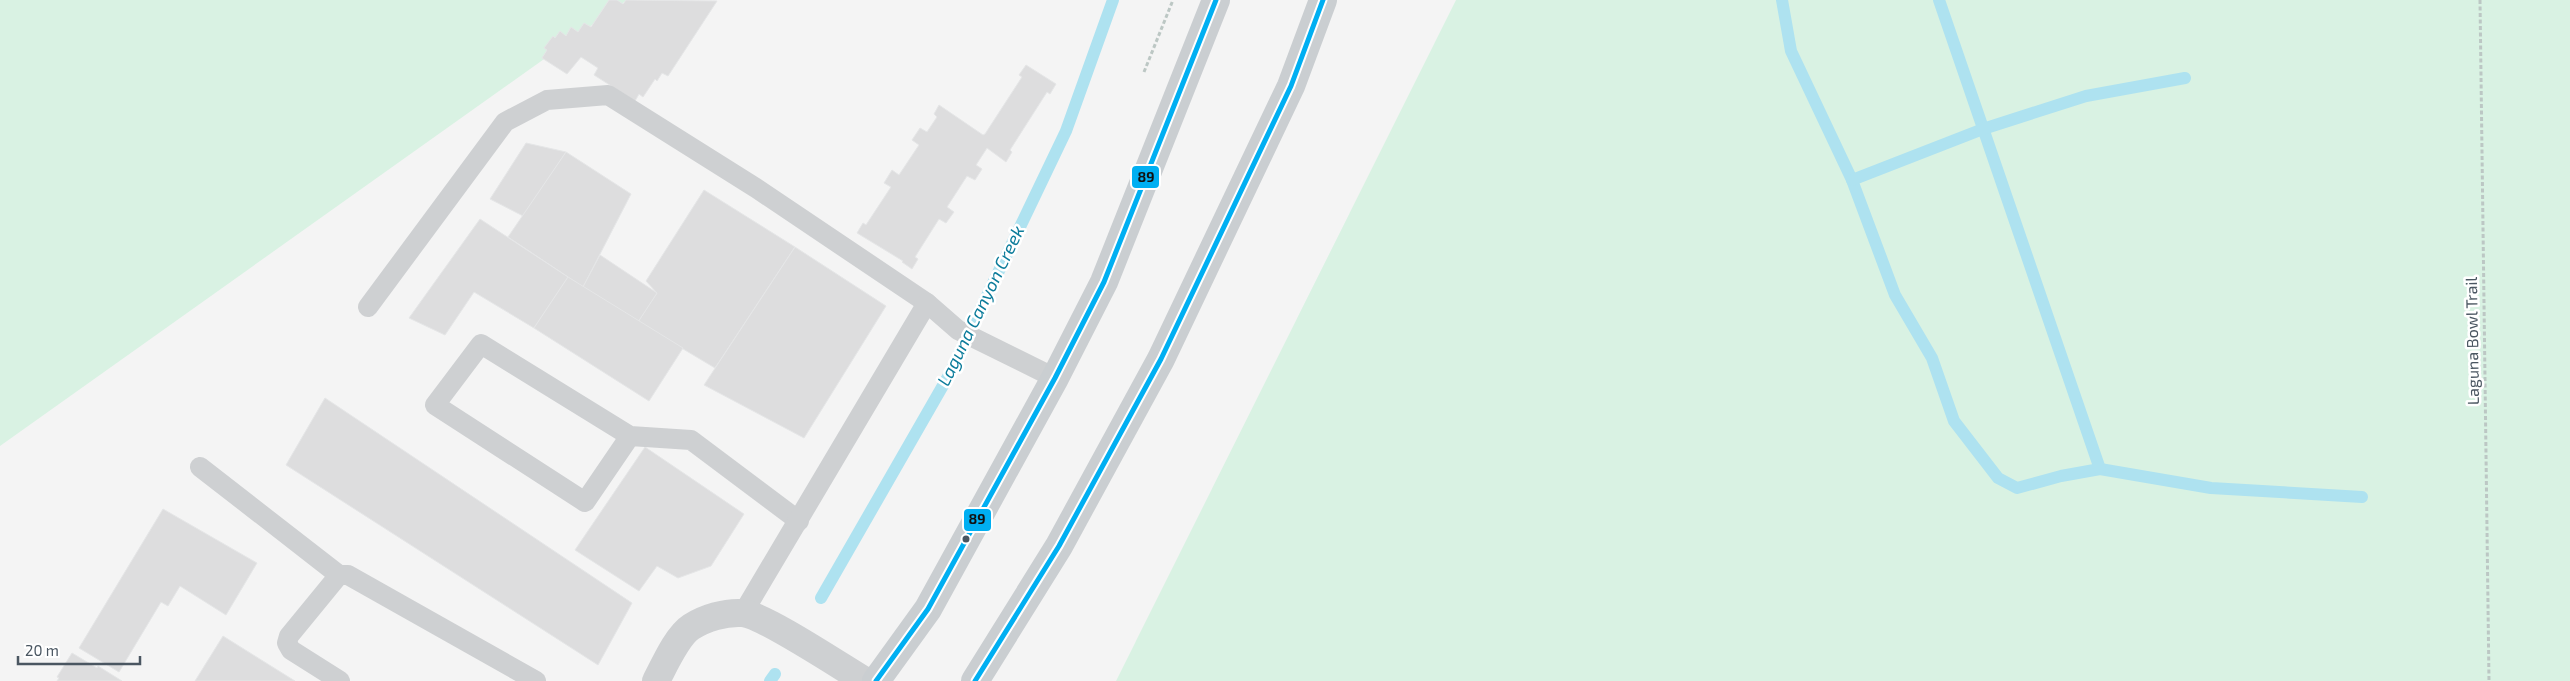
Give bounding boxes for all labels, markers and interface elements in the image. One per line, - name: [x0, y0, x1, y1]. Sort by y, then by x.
- line badge: 89: [1131, 165, 1160, 189]
- text: 89: [1138, 168, 1154, 185]
- water label: Laguna Canyon Creek: [932, 222, 1029, 389]
- street label: Laguna Bowl Trail: [2461, 277, 2482, 405]
- line badge: 89: [963, 508, 992, 532]
- text: 89: [969, 510, 985, 527]
- unlabelled marker: [961, 534, 971, 544]
- scale bar: [18, 634, 140, 666]
- text: 20 m: [25, 641, 59, 659]

